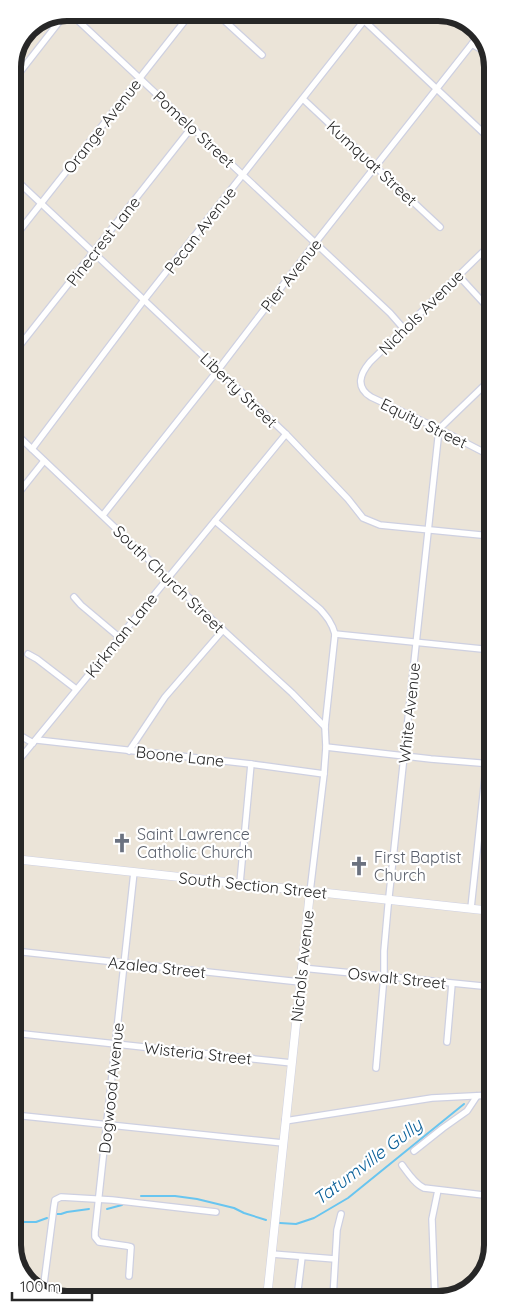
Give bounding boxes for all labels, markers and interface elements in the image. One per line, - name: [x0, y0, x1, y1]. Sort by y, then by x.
- street label: Orange Avenue: [59, 75, 145, 177]
- street label: Pomelo Street: [149, 86, 239, 172]
- street label: Kumquat Street: [323, 116, 421, 210]
- street label: Pecan Avenue: [160, 183, 240, 277]
- street label: Pinecrest Lane: [62, 192, 144, 290]
- street label: Pier Avenue: [256, 234, 326, 316]
- street label: Nichols Avenue: [374, 265, 468, 359]
- street label: Liberty Street: [196, 348, 282, 432]
- street label: Equity Street: [377, 393, 471, 453]
- street label: South Church Street: [109, 521, 229, 637]
- street label: Kirkman Lane: [81, 589, 161, 681]
- street label: White Avenue: [394, 662, 424, 764]
- street label: Boone Lane: [135, 741, 225, 771]
- place label: Saint Lawrence Catholic Church: [137, 824, 253, 862]
- church icon: Saint Lawrence Catholic Church: [111, 832, 133, 854]
- place label: First Baptist Church: [374, 847, 462, 885]
- church icon: First Baptist Church: [348, 855, 370, 877]
- street label: South Section Street: [178, 867, 328, 903]
- street label: Nichols Avenue: [286, 909, 318, 1023]
- street label: Azalea Street: [107, 952, 207, 982]
- street label: Oswalt Street: [347, 963, 447, 993]
- street label: Dogwood Avenue: [94, 1022, 128, 1154]
- street label: Wisteria Street: [143, 1037, 253, 1069]
- water label: Tatumville Gully: [309, 1112, 428, 1210]
- scale bar: [12, 1270, 92, 1302]
- text: 100 m: [20, 1277, 61, 1296]

